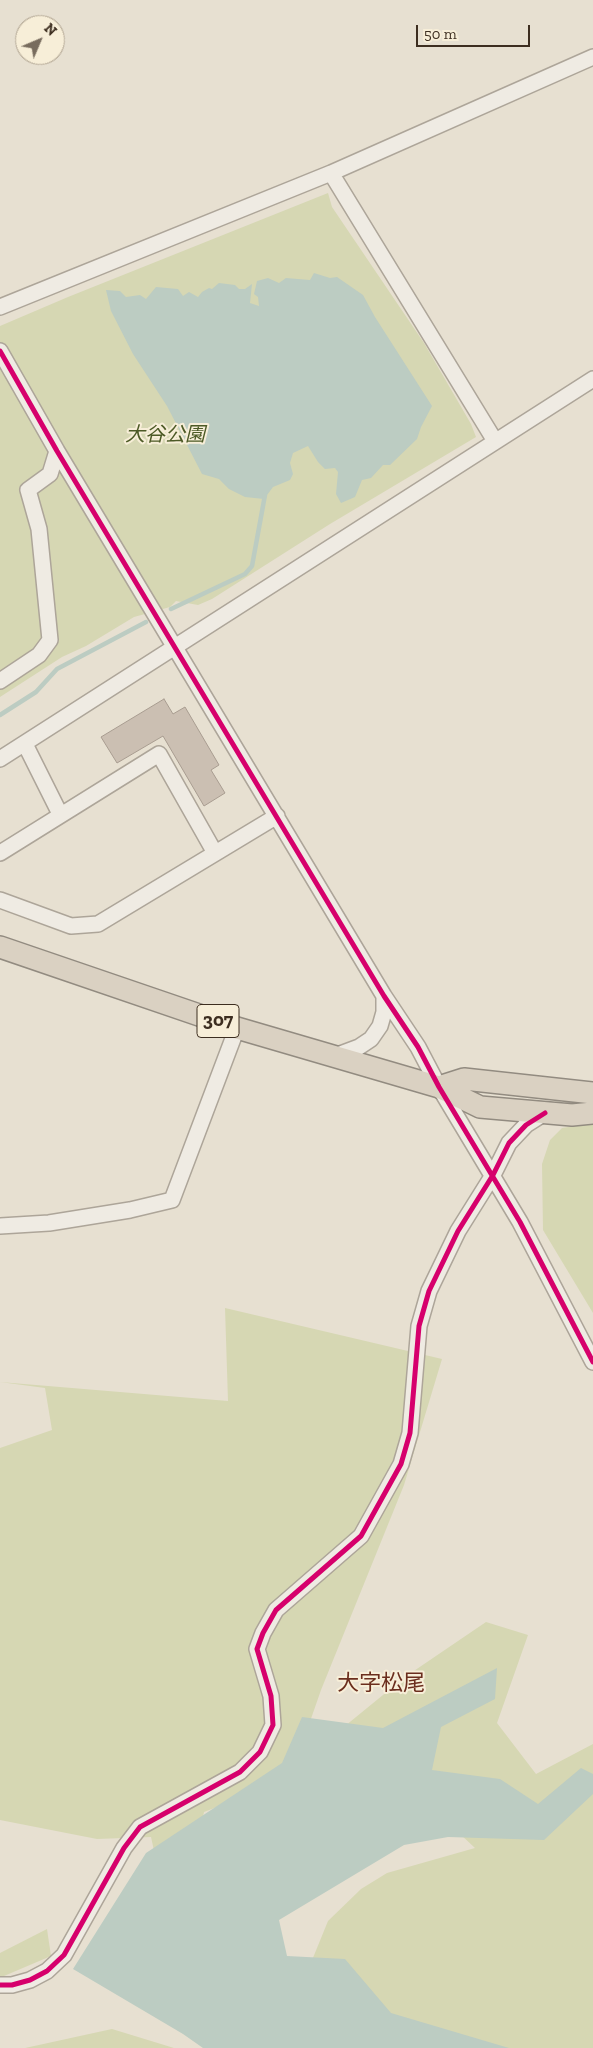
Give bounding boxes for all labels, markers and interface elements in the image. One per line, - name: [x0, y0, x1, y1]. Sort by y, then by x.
- north arrow: [15, 15, 65, 65]
- scale bar: [418, 15, 532, 47]
- text: N: [40, 20, 60, 40]
- text: 50 m: [424, 25, 457, 43]
- park label: 大谷公園: [125, 423, 205, 447]
- road number: 307: [197, 1004, 239, 1038]
- district label: 大字松尾: [337, 1671, 425, 1697]

